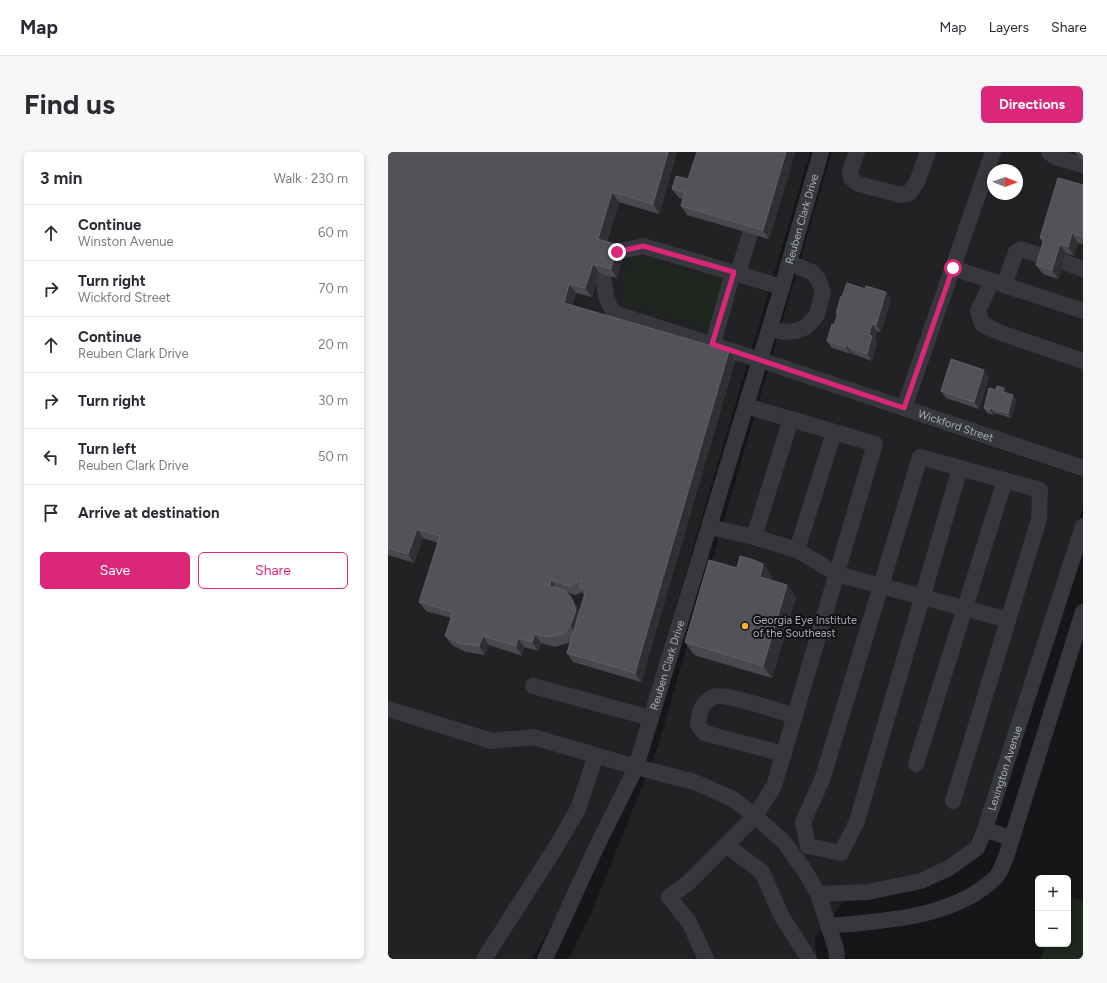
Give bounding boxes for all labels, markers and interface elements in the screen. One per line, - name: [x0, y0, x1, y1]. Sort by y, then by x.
- text: Map: [20, 16, 58, 39]
- text: Map: [939, 19, 967, 36]
- text: Layers: [989, 19, 1029, 36]
- text: Share: [1051, 19, 1087, 36]
- button: Directions: [981, 86, 1083, 123]
- text: Find us: [24, 87, 115, 121]
- north arrow: [987, 164, 1023, 200]
- text: 3 min: [40, 168, 82, 188]
- text: Walk · 230 m: [274, 171, 348, 186]
- street label: Reuben Clark Drive: [782, 172, 821, 266]
- text: Continue: [78, 216, 141, 234]
- icon: ahead: [40, 222, 62, 244]
- text: 60 m: [318, 225, 348, 240]
- text: Winston Avenue: [78, 234, 174, 249]
- route end: [608, 243, 626, 261]
- route start: [944, 259, 962, 277]
- text: Turn right: [78, 272, 146, 290]
- icon: right: [40, 278, 62, 300]
- text: 70 m: [318, 281, 348, 296]
- text: Wickford Street: [78, 290, 171, 305]
- text: Continue: [78, 328, 141, 346]
- icon: ahead: [40, 334, 62, 356]
- text: 20 m: [318, 337, 348, 352]
- text: Reuben Clark Drive: [78, 346, 189, 361]
- icon: right: [40, 390, 62, 412]
- text: Turn right: [78, 392, 146, 410]
- text: 30 m: [318, 393, 348, 408]
- street label: Wickford Street: [917, 407, 995, 444]
- text: Turn left: [78, 440, 136, 458]
- icon: left: [40, 446, 62, 468]
- text: 50 m: [318, 449, 348, 464]
- text: Reuben Clark Drive: [78, 458, 189, 473]
- icon: arrive: [40, 502, 62, 524]
- text: Arrive at destination: [78, 504, 219, 522]
- button: Save: [40, 552, 190, 589]
- button: Share: [198, 552, 348, 589]
- place label: Georgia Eye Institute of the Southeast: [753, 614, 857, 640]
- street label: Reuben Clark Drive: [647, 618, 687, 712]
- marker: Georgia Eye Institute of the Southeast: [740, 621, 750, 631]
- street label: Lexington Avenue: [985, 724, 1025, 812]
- map controls: [1035, 875, 1071, 947]
- button: +: [1035, 875, 1071, 911]
- button: −: [1035, 911, 1071, 947]

